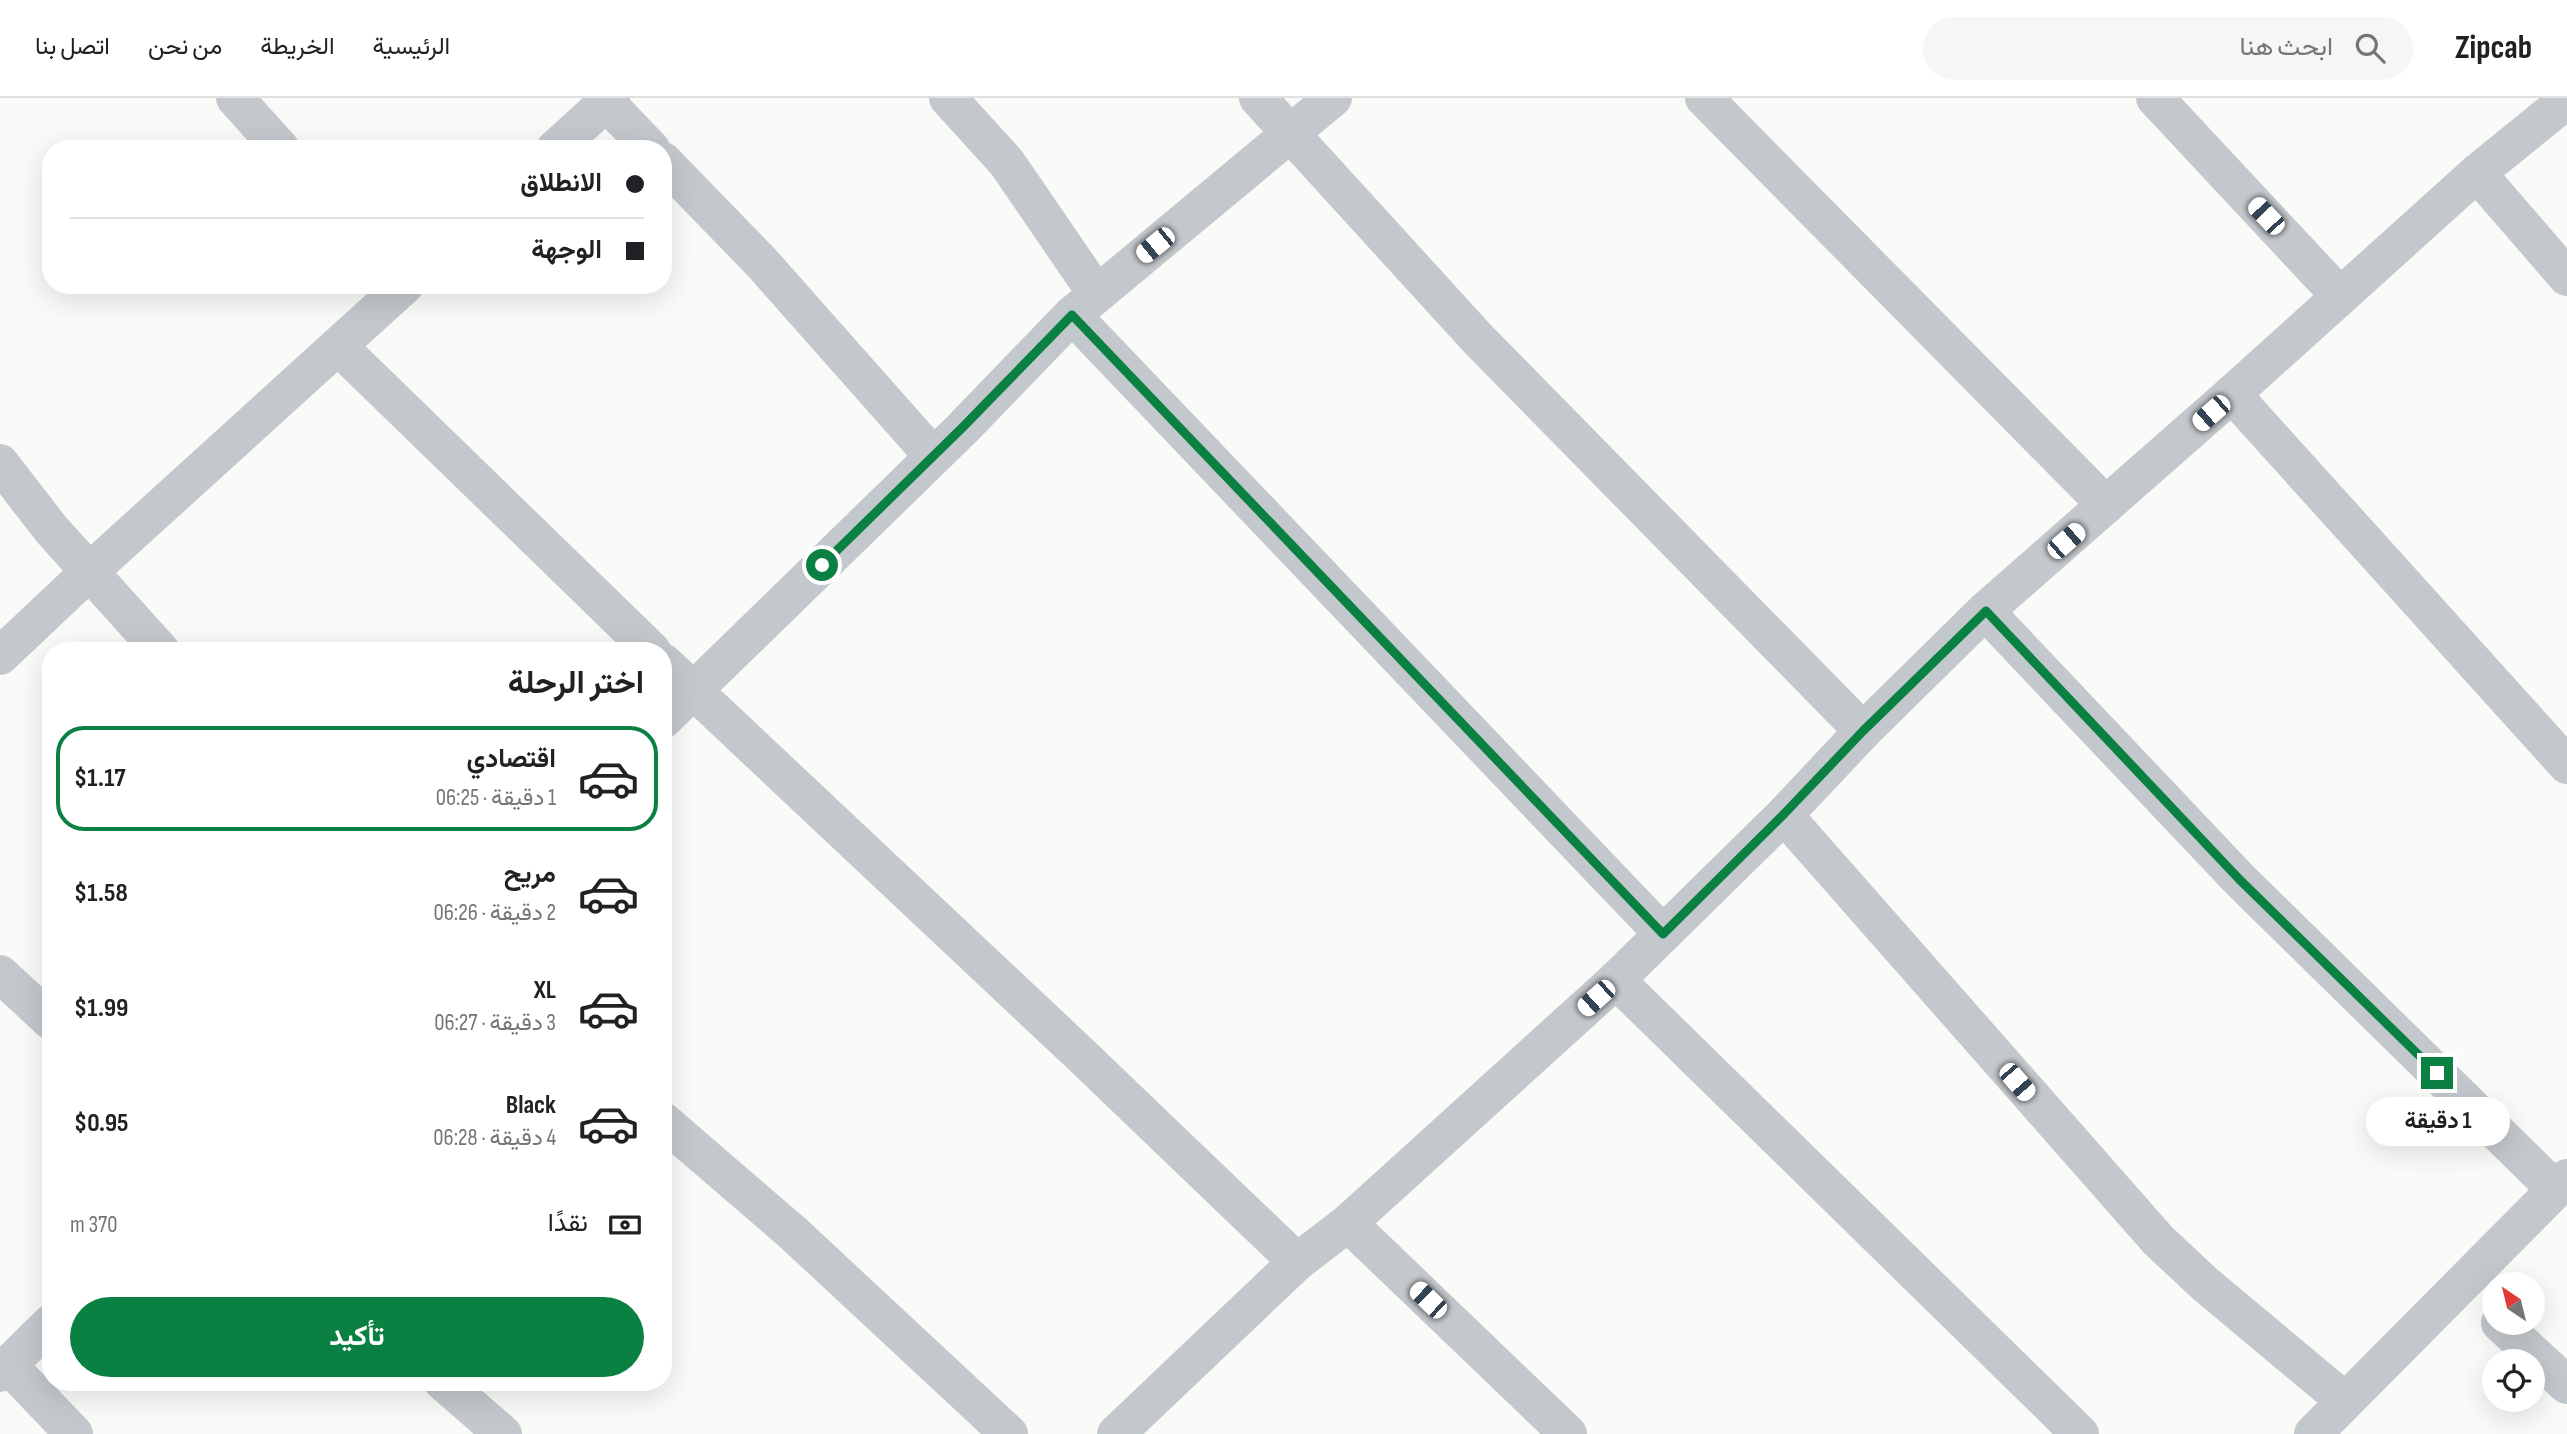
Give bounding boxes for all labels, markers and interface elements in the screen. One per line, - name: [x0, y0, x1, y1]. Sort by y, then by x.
- search box: [1923, 17, 2413, 80]
- text: Zipcab: [2455, 28, 2532, 68]
- icon: search: [2351, 29, 2389, 67]
- text: اتصل بنا: [35, 32, 110, 61]
- text: من نحن: [148, 32, 222, 61]
- text: الخريطة: [260, 32, 335, 61]
- text: الرئيسية: [373, 32, 450, 61]
- text: ابحث هنا: [2240, 32, 2333, 63]
- text: الانطلاق: [520, 168, 602, 199]
- car: [2244, 193, 2289, 239]
- car: [1133, 224, 1178, 266]
- text: الوجهة: [531, 235, 602, 266]
- car: [2189, 391, 2234, 435]
- car: [2044, 519, 2089, 563]
- route start: [806, 549, 838, 581]
- text: اختر الرحلة: [508, 664, 644, 703]
- text: اقتصادي: [467, 744, 556, 775]
- icon: car: [577, 747, 640, 810]
- text: $1.17: [74, 763, 126, 794]
- text: 1 دقيقة · 06:25: [436, 784, 556, 812]
- text: مريح: [504, 859, 556, 890]
- icon: car: [577, 862, 640, 925]
- text: $1.58: [74, 878, 128, 909]
- text: 2 دقيقة · 06:26: [434, 899, 556, 927]
- text: XL: [534, 975, 556, 1006]
- car: [1574, 976, 1619, 1020]
- icon: car: [577, 977, 640, 1040]
- text: $1.99: [74, 993, 128, 1024]
- text: 3 دقيقة · 06:27: [434, 1009, 556, 1037]
- route end: [2421, 1057, 2453, 1089]
- car: [1996, 1059, 2039, 1105]
- text: Black: [506, 1090, 556, 1121]
- icon: car: [577, 1092, 640, 1155]
- callout: 1 دقيقة: [2365, 1098, 2509, 1146]
- text: 1 دقيقة: [2405, 1107, 2471, 1135]
- text: $0.95: [74, 1108, 128, 1139]
- text: 4 دقيقة · 06:28: [433, 1124, 556, 1152]
- icon: cash: [606, 1206, 644, 1244]
- text: نقدًا: [548, 1208, 588, 1239]
- text: 370 m: [70, 1211, 117, 1239]
- north arrow: [2482, 1272, 2544, 1335]
- map controls: [2482, 1272, 2545, 1412]
- car: [1406, 1278, 1451, 1322]
- button: تأكيد: [70, 1297, 644, 1377]
- button: locate: [2482, 1349, 2545, 1412]

